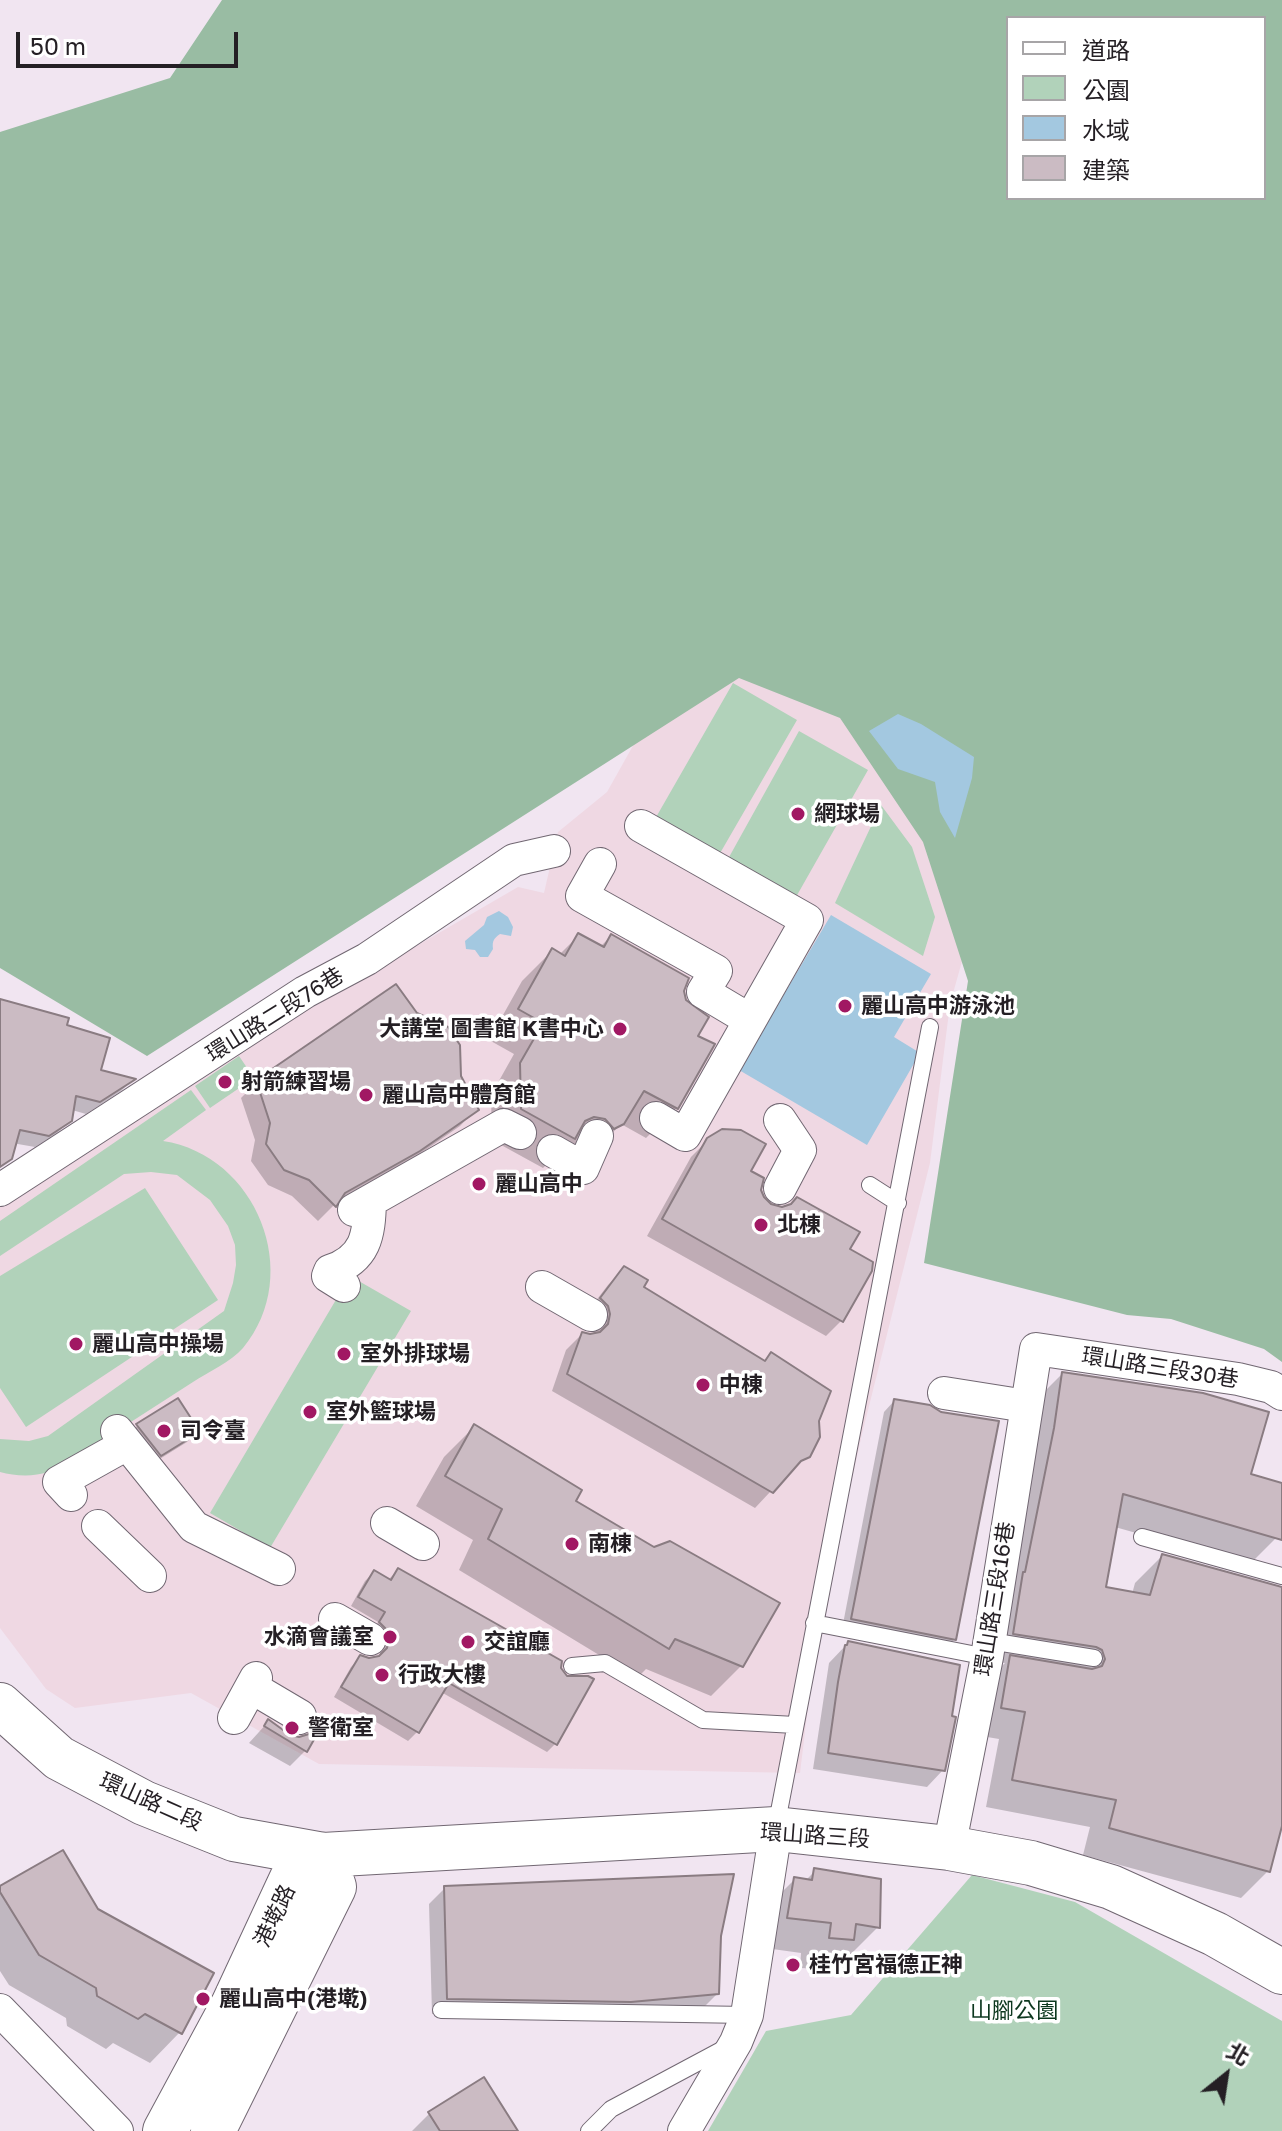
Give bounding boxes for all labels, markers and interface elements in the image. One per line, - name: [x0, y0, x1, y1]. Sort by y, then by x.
- scale bar: [20, 16, 242, 66]
- legend: [1006, 16, 1266, 200]
- text: 50 m: [30, 31, 86, 60]
- text: 道路: [1082, 35, 1130, 64]
- text: 公園: [1082, 75, 1130, 104]
- text: 水域: [1082, 115, 1130, 144]
- text: 建築: [1082, 155, 1130, 184]
- place label: 網球場: [814, 801, 880, 827]
- marker: 網球場: [789, 805, 807, 823]
- street label: 環山路二段76巷: [201, 962, 349, 1068]
- place label: 麗山高中游泳池: [861, 993, 1015, 1019]
- marker: 麗山高中游泳池: [836, 997, 854, 1015]
- place label: 大講堂 圖書館 K書中心: [379, 1016, 604, 1042]
- marker: 大講堂 圖書館 K書中心: [611, 1020, 629, 1038]
- place label: 射箭練習場: [241, 1069, 351, 1095]
- marker: 射箭練習場: [216, 1073, 234, 1091]
- place label: 麗山高中體育館: [382, 1082, 536, 1108]
- marker: 麗山高中體育館: [357, 1086, 375, 1104]
- place label: 麗山高中: [495, 1171, 583, 1197]
- marker: 麗山高中: [470, 1175, 488, 1193]
- place label: 北棟: [777, 1212, 821, 1238]
- marker: 北棟: [752, 1216, 770, 1234]
- place label: 麗山高中操場: [92, 1331, 224, 1357]
- marker: 麗山高中操場: [67, 1335, 85, 1353]
- place label: 室外排球場: [360, 1341, 470, 1367]
- street label: 環山路三段30巷: [1080, 1343, 1240, 1393]
- marker: 室外排球場: [335, 1345, 353, 1363]
- place label: 中棟: [719, 1372, 763, 1398]
- marker: 中棟: [694, 1376, 712, 1394]
- place label: 室外籃球場: [326, 1399, 436, 1425]
- marker: 室外籃球場: [301, 1403, 319, 1421]
- place label: 司令臺: [180, 1418, 246, 1444]
- marker: 司令臺: [155, 1422, 173, 1440]
- street label: 環山路三段16巷: [970, 1520, 1020, 1678]
- place label: 南棟: [588, 1531, 632, 1557]
- marker: 南棟: [563, 1535, 581, 1553]
- place label: 水滴會議室: [264, 1624, 374, 1650]
- marker: 水滴會議室: [381, 1628, 399, 1646]
- place label: 交誼廳: [484, 1629, 550, 1655]
- marker: 交誼廳: [459, 1633, 477, 1651]
- place label: 行政大樓: [398, 1662, 486, 1688]
- marker: 行政大樓: [373, 1666, 391, 1684]
- place label: 警衛室: [308, 1715, 374, 1741]
- marker: 警衛室: [283, 1719, 301, 1737]
- street label: 環山路二段: [95, 1768, 207, 1836]
- street label: 環山路三段: [759, 1819, 871, 1853]
- street label: 港墘路: [249, 1881, 301, 1951]
- place label: 桂竹宮福德正神: [809, 1952, 963, 1978]
- marker: 桂竹宮福德正神: [784, 1956, 802, 1974]
- place label: 麗山高中(港墘): [219, 1986, 368, 2012]
- marker: 麗山高中(港墘): [194, 1990, 212, 2008]
- park label: 山腳公園: [970, 1998, 1058, 2024]
- north arrow: [1186, 2035, 1266, 2115]
- text: 北: [1222, 2037, 1255, 2071]

